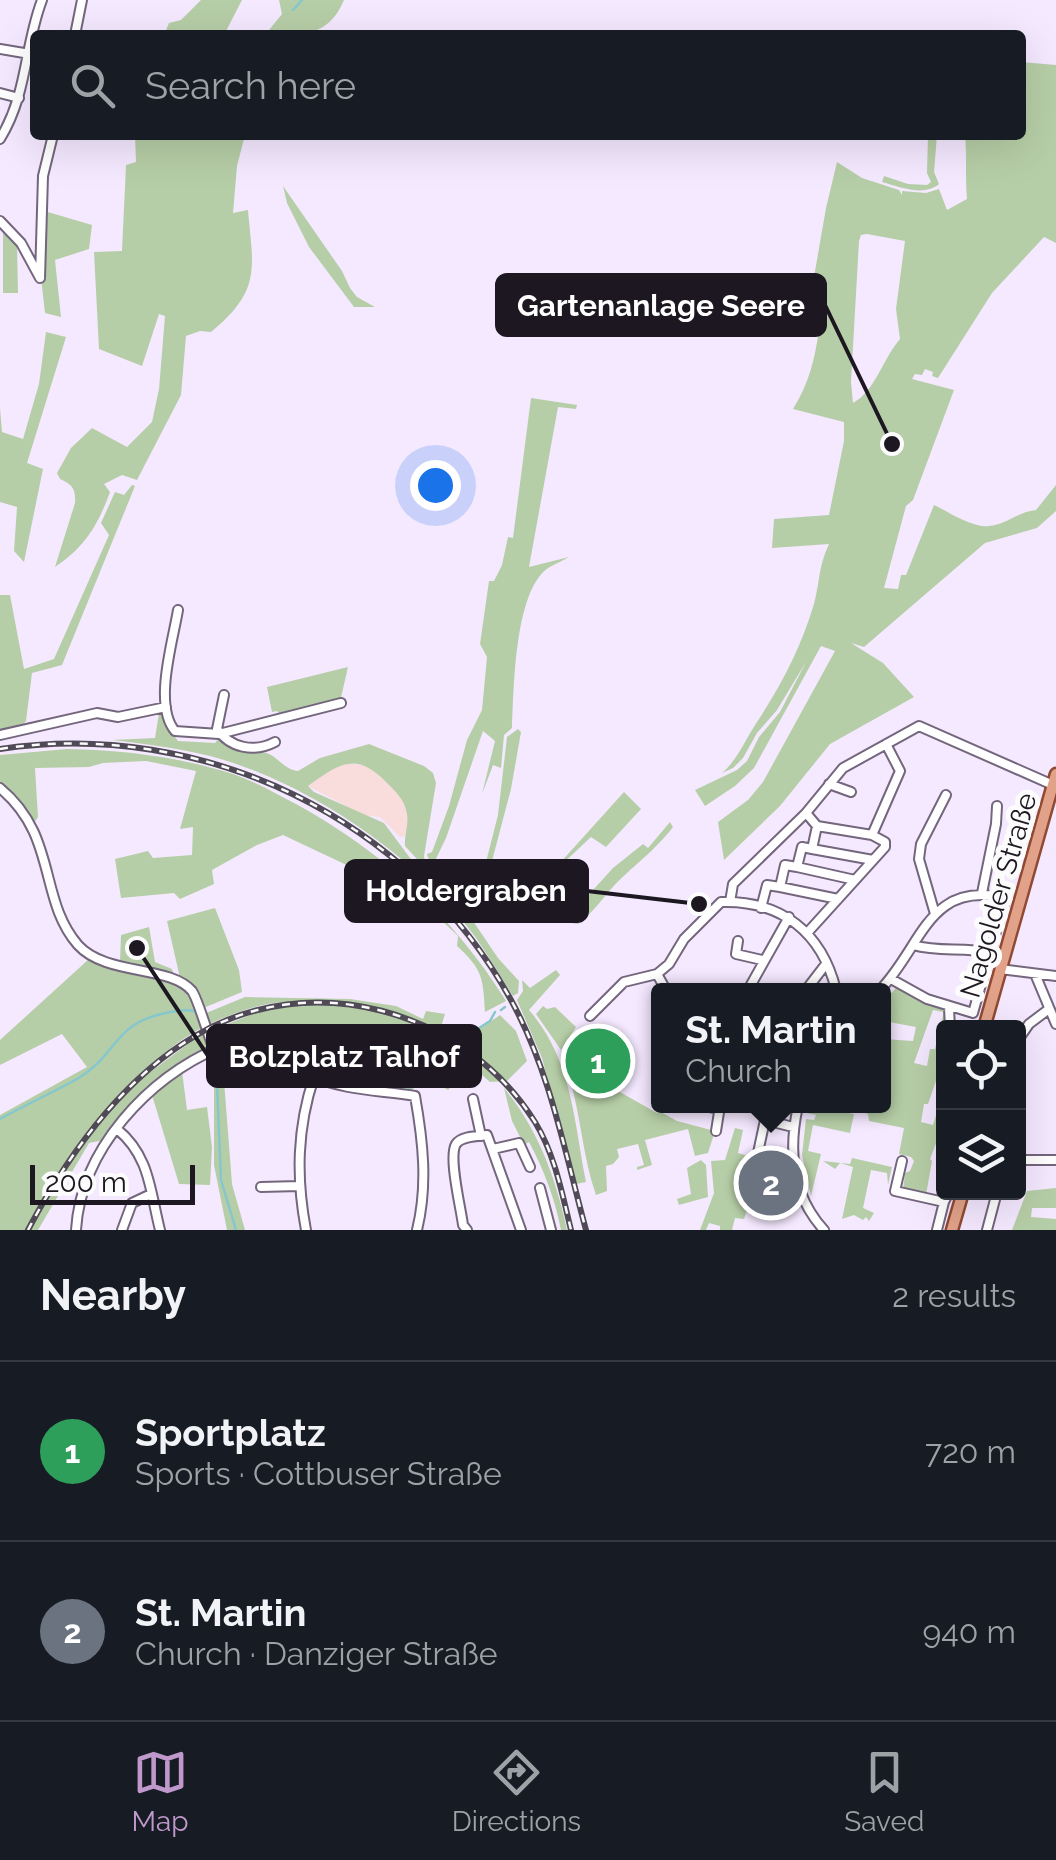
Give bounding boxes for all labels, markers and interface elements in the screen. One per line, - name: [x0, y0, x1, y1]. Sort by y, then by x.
- search box: [30, 30, 1026, 140]
- icon: search: [65, 58, 120, 113]
- text: Search here: [145, 63, 356, 108]
- callout: Gartenanlage Seere: [497, 275, 825, 335]
- text: Gartenanlage Seere: [517, 288, 805, 323]
- your location: [410, 460, 461, 511]
- street label: Nagolder Straße: [953, 789, 1043, 1001]
- callout: Holdergraben: [346, 861, 587, 921]
- text: Holdergraben: [365, 873, 567, 908]
- popup: [651, 983, 891, 1113]
- text: St. Martin: [685, 1007, 857, 1052]
- map controls: [936, 1020, 1026, 1200]
- button: locate: [936, 1020, 1026, 1110]
- pin: 1: [566, 1024, 630, 1098]
- callout: Bolzplatz Talhof: [208, 1026, 480, 1086]
- text: Bolzplatz Talhof: [228, 1039, 460, 1074]
- text: Church: [685, 1052, 792, 1089]
- button: layers: [936, 1110, 1026, 1200]
- pin: 2: [738, 1146, 804, 1220]
- scale bar: [30, 1160, 195, 1204]
- text: 200 m: [45, 1166, 127, 1199]
- text: Nearby: [40, 1271, 186, 1320]
- text: 2 results: [892, 1277, 1016, 1314]
- text: Sportplatz: [135, 1410, 326, 1455]
- text: 1: [65, 1433, 80, 1470]
- text: 720 m: [925, 1433, 1016, 1470]
- text: Sports · Cottbuser Straße: [135, 1455, 502, 1492]
- text: St. Martin: [135, 1590, 306, 1635]
- text: 2: [63, 1613, 82, 1650]
- text: 940 m: [923, 1613, 1016, 1650]
- text: Church · Danziger Straße: [135, 1635, 498, 1672]
- tab: Map: [132, 1745, 189, 1838]
- tab: Directions: [452, 1745, 581, 1838]
- tab: Saved: [844, 1745, 924, 1838]

